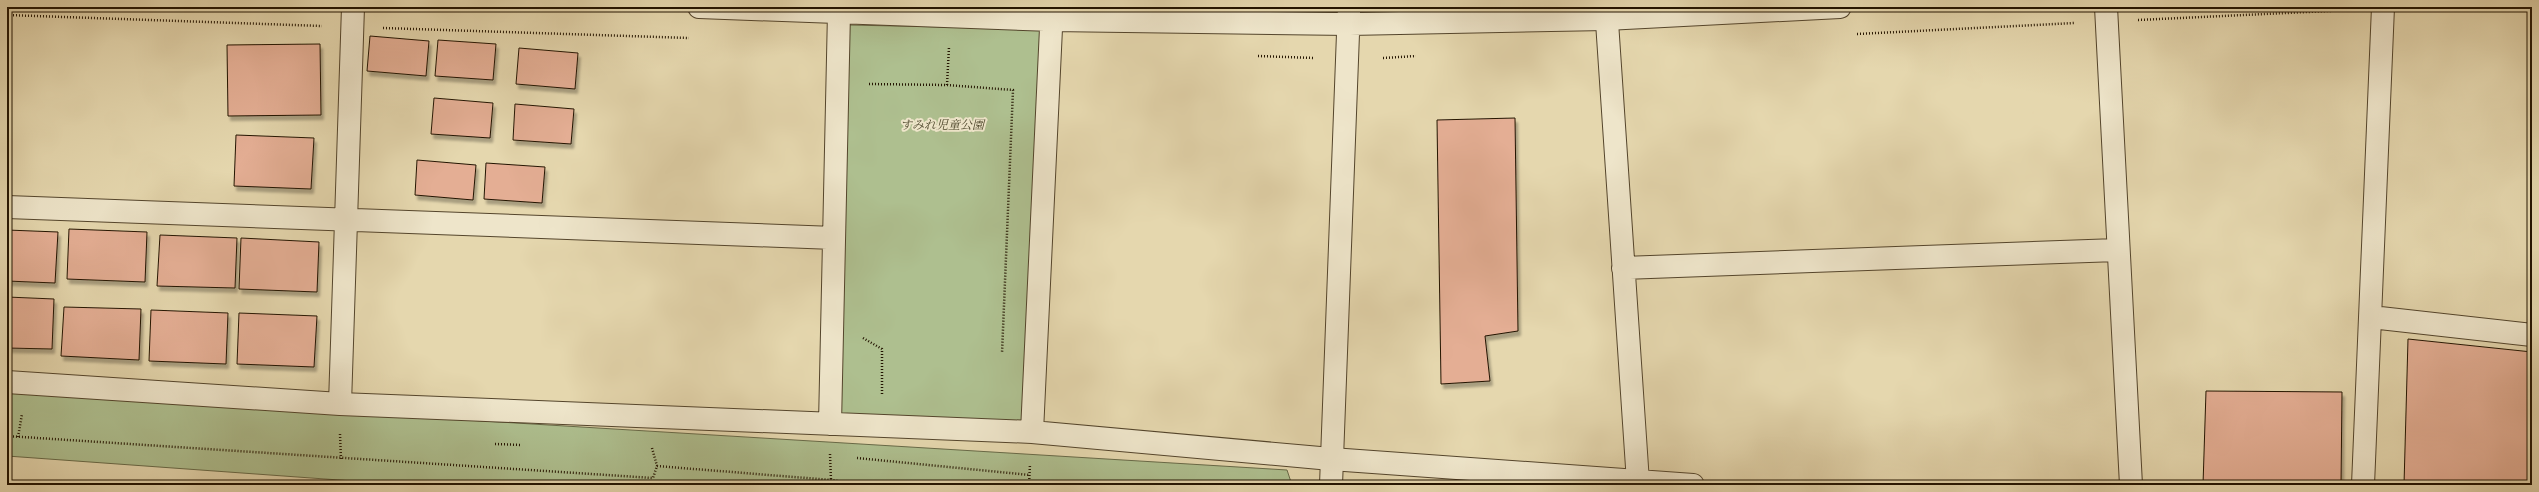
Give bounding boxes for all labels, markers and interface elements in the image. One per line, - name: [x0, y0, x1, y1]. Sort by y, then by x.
- park label: すみれ児童公園: [900, 118, 986, 132]

